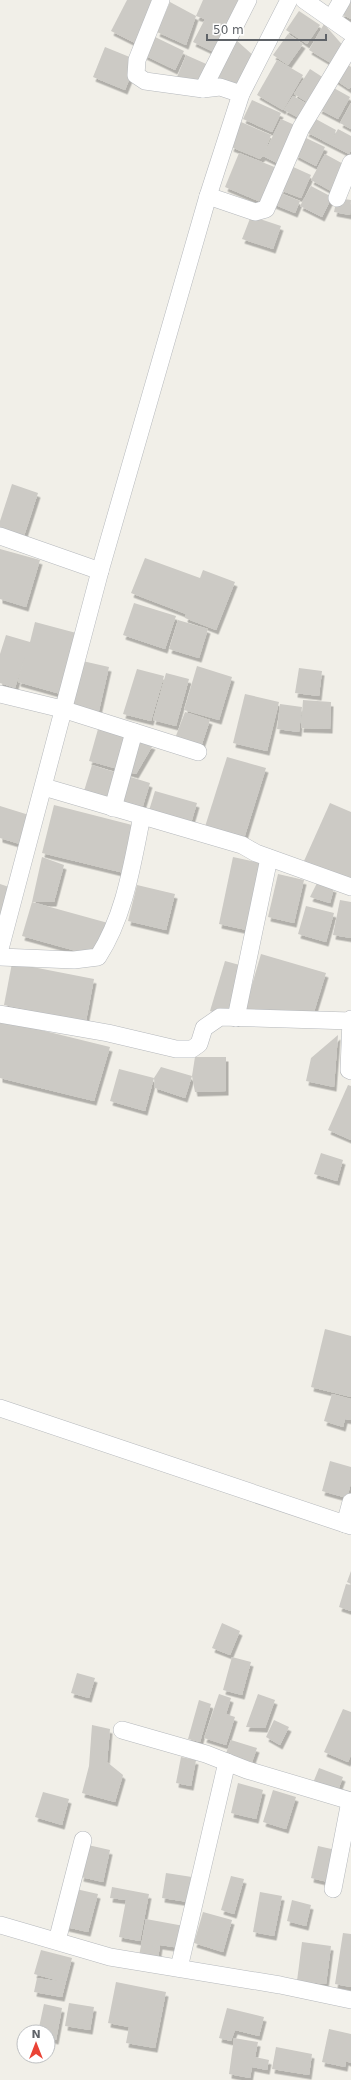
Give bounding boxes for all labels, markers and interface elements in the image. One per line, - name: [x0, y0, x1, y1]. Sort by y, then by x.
- scale bar: [207, 16, 326, 42]
- text: 50 m: [213, 23, 244, 37]
- north arrow: [16, 2024, 56, 2064]
- text: N: [31, 2028, 41, 2041]

